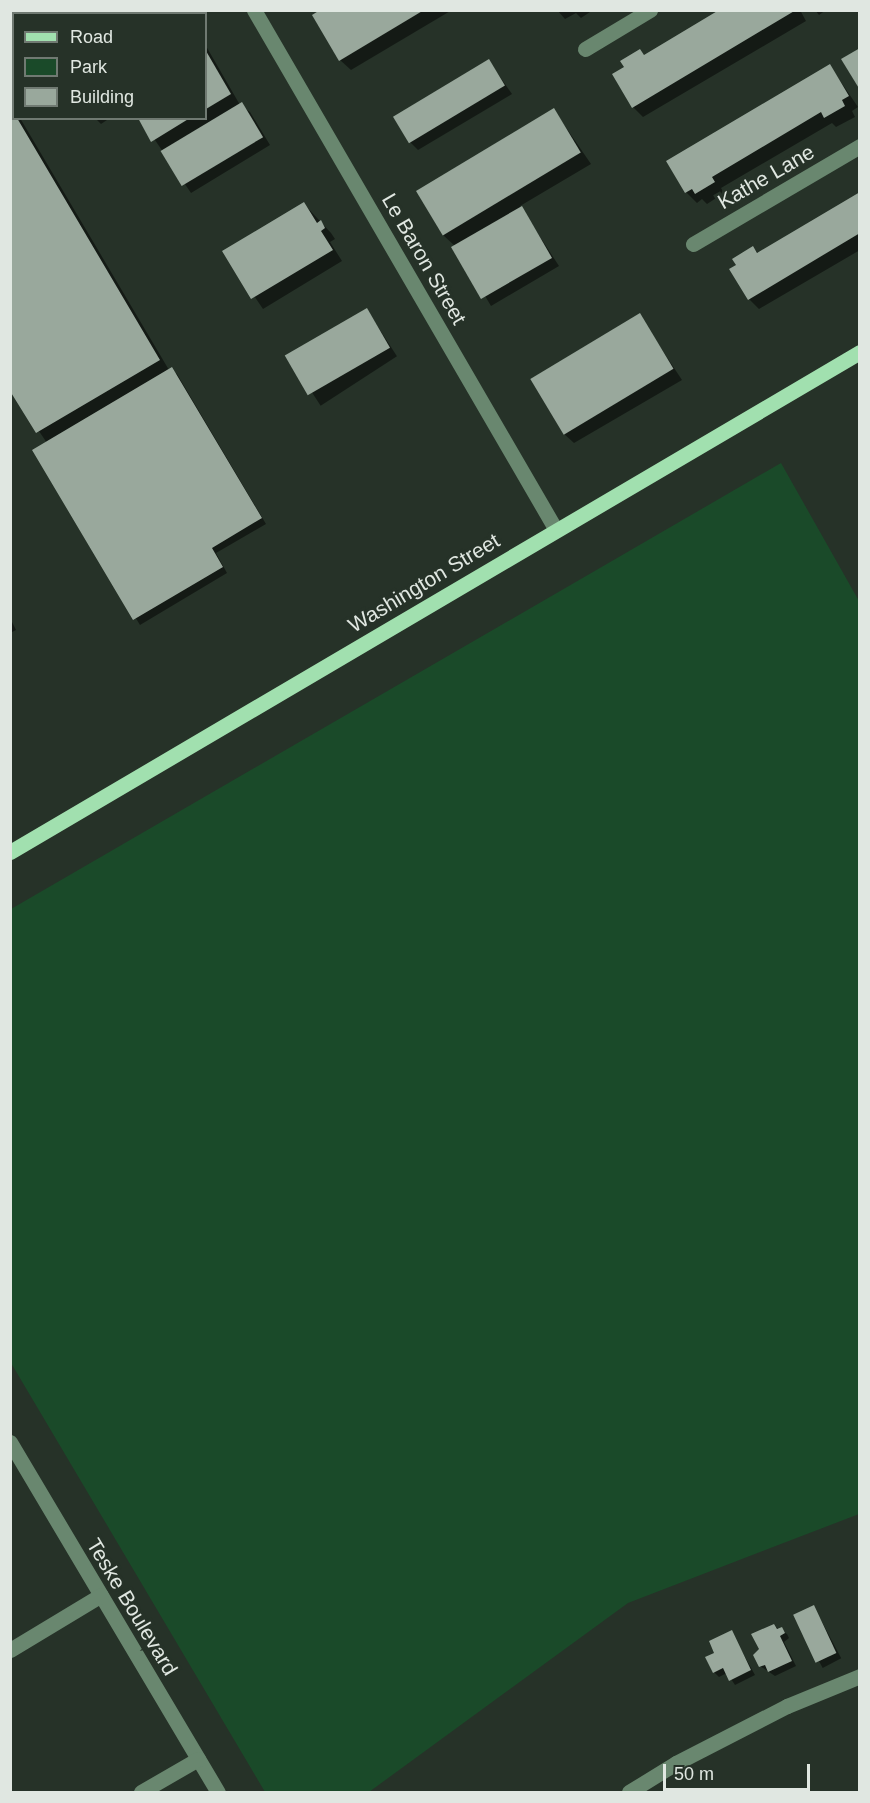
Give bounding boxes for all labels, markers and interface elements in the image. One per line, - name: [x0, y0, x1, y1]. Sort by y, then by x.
- legend: [12, 12, 207, 120]
- text: Road: [70, 27, 113, 47]
- text: Park: [70, 57, 107, 77]
- text: Building: [70, 87, 134, 107]
- street label: Kathe Lane: [713, 139, 819, 215]
- street label: Le Baron Street: [376, 189, 472, 329]
- street label: Washington Street: [344, 528, 504, 638]
- street label: Teske Boulevard: [81, 1534, 183, 1680]
- scale bar: [666, 1752, 813, 1790]
- text: 50 m: [674, 1764, 714, 1784]

